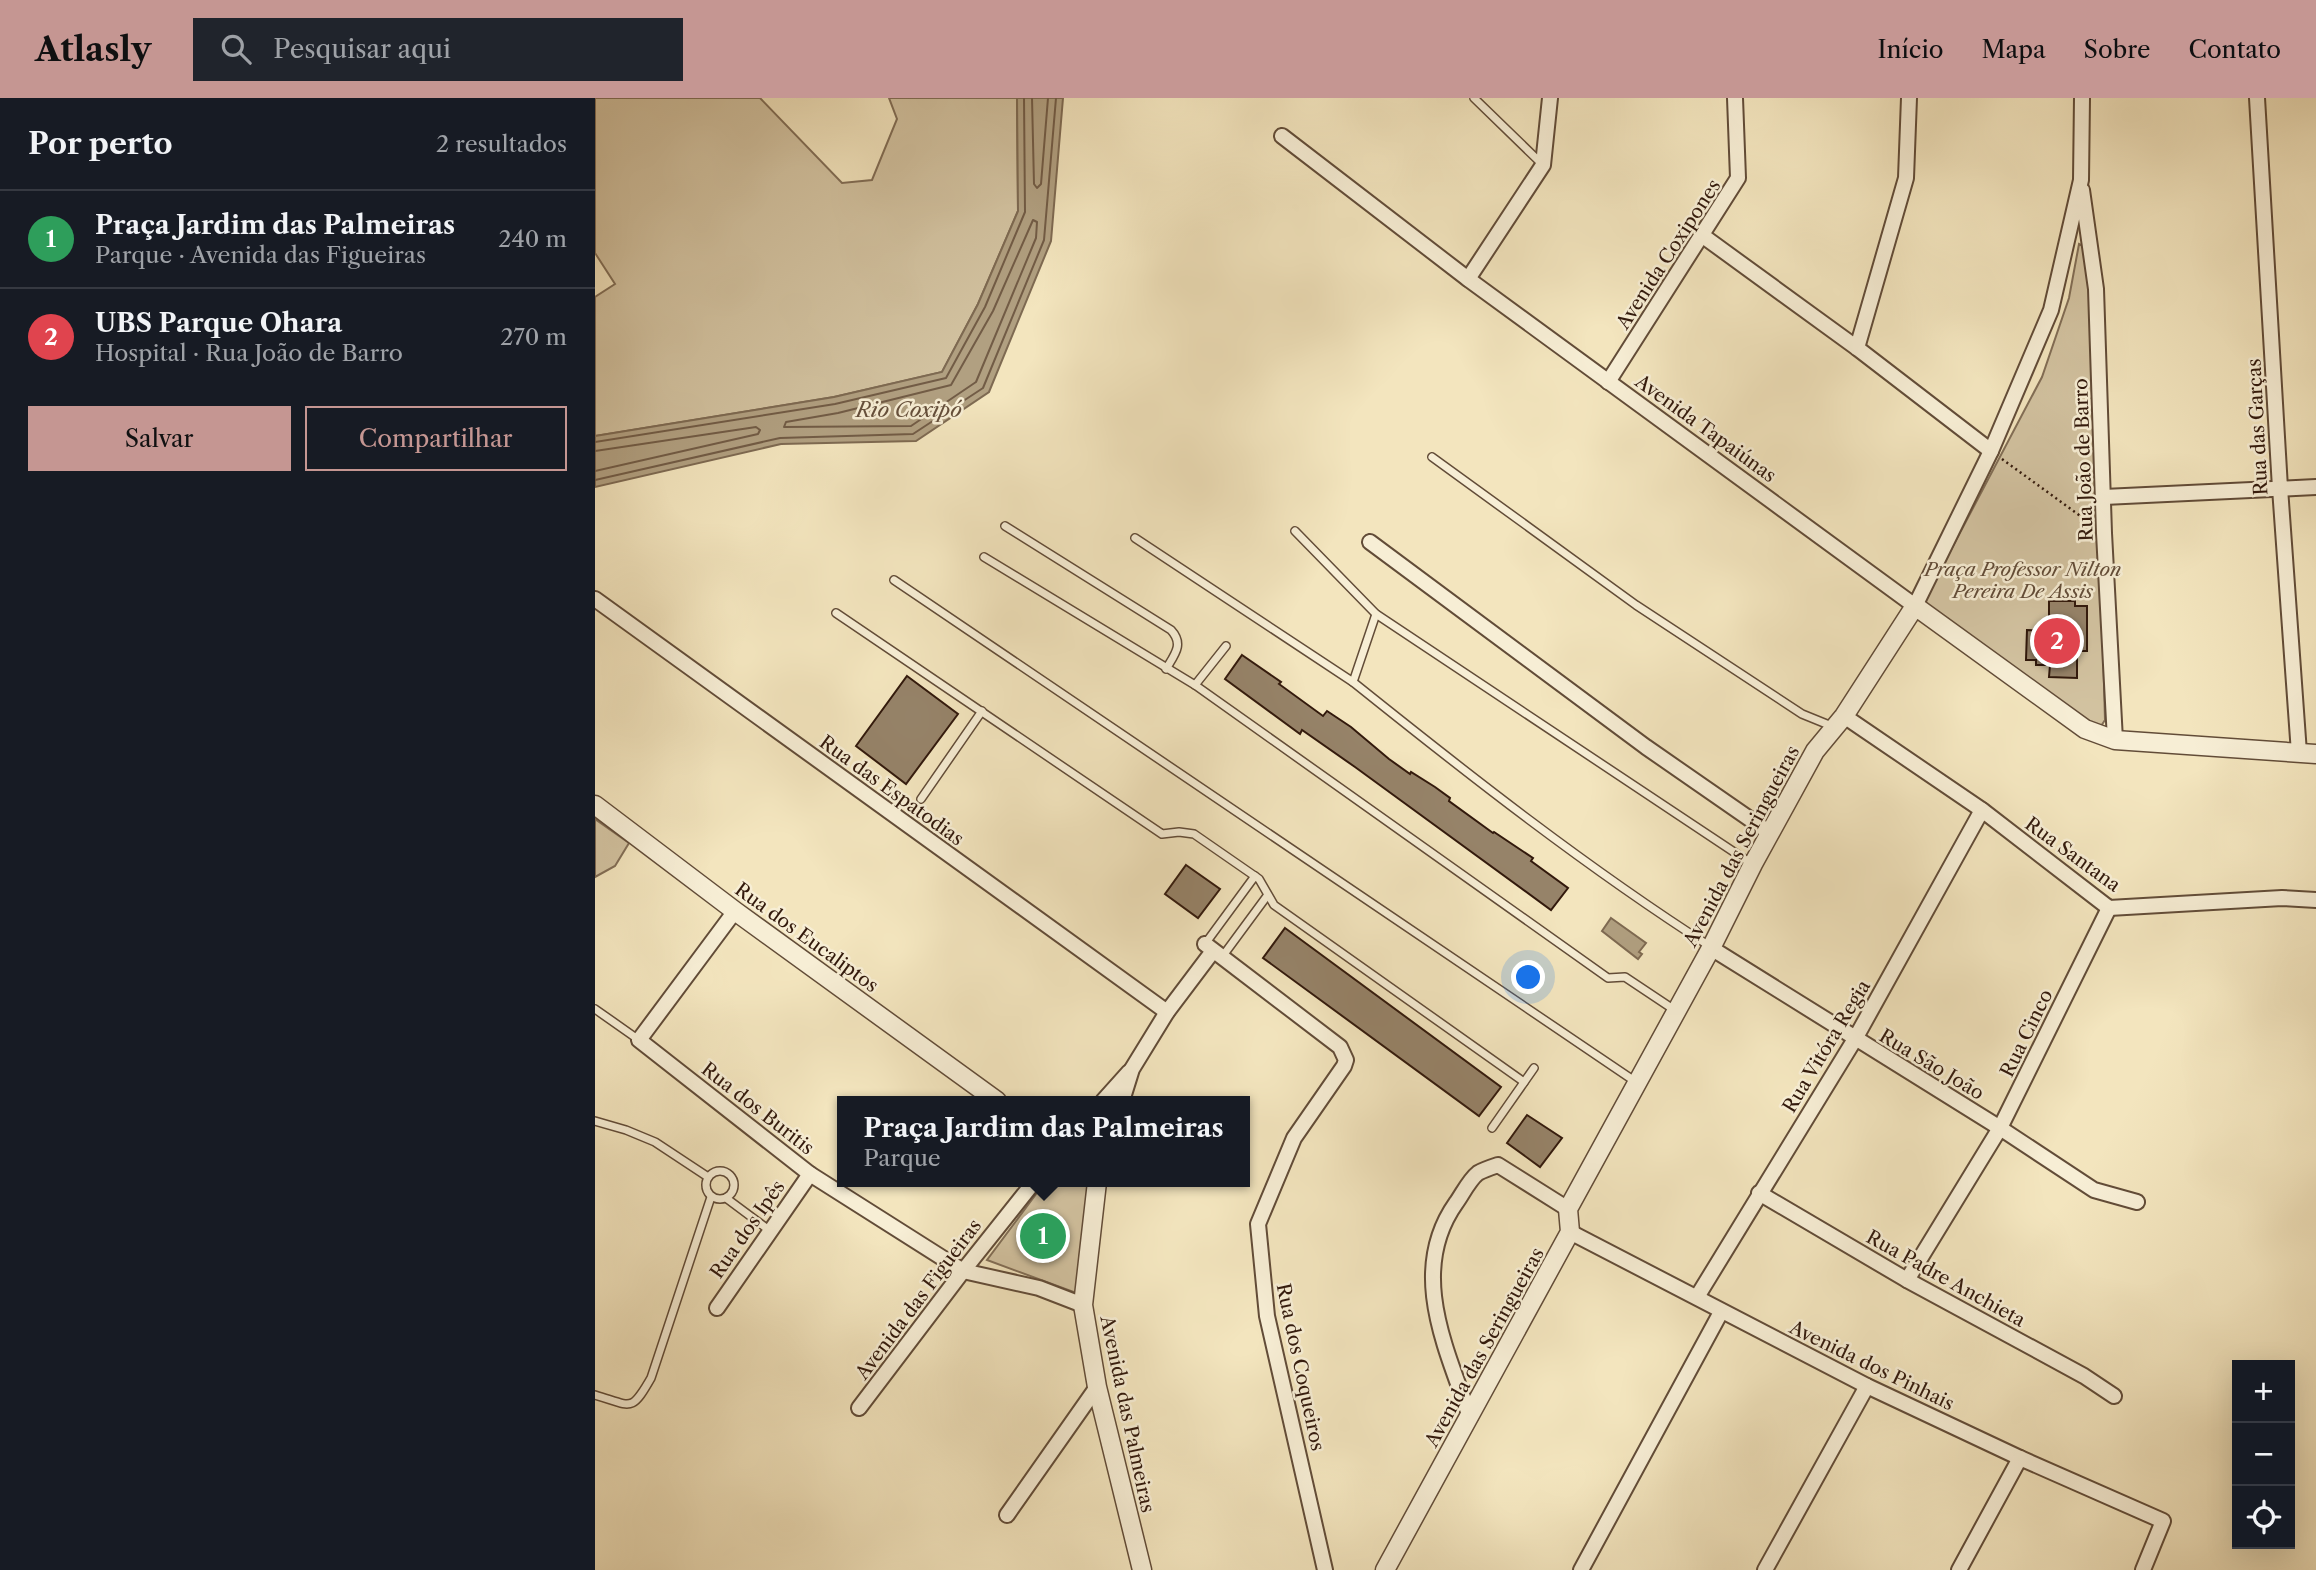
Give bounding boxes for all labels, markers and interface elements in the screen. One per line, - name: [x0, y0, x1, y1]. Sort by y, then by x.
- search box: [193, 18, 683, 81]
- text: Atlasly: [35, 29, 151, 70]
- icon: search: [217, 30, 255, 68]
- text: Pesquisar aqui: [273, 33, 451, 65]
- text: Início: [1877, 35, 1943, 64]
- text: Mapa: [1981, 35, 2046, 64]
- text: Sobre: [2084, 35, 2150, 64]
- text: Contato: [2188, 35, 2281, 64]
- text: Por perto: [28, 125, 173, 162]
- text: 2 resultados: [436, 130, 567, 158]
- street label: Avenida Coxipones: [1611, 175, 1725, 334]
- text: Praça Jardim das Palmeiras: [95, 209, 455, 241]
- text: 1: [46, 225, 56, 253]
- text: 240 m: [498, 225, 567, 253]
- text: Parque · Avenida das Figueiras: [95, 241, 426, 269]
- text: UBS Parque Ohara: [95, 307, 342, 339]
- text: 2: [44, 323, 58, 351]
- text: 270 m: [500, 323, 567, 351]
- text: Hospital · Rua João de Barro: [95, 339, 403, 367]
- street label: Rua das Garças: [2242, 358, 2273, 496]
- street label: Avenida Tapaiúnas: [1630, 369, 1781, 487]
- street label: Rua João de Barro: [2069, 378, 2098, 542]
- water label: Rio Coxipó: [854, 397, 962, 422]
- button: Salvar: [28, 406, 291, 471]
- button: Compartilhar: [305, 406, 567, 471]
- park label: Praça Professor Nilton Pereira De Assis: [1923, 558, 2121, 603]
- pin: 2: [2034, 615, 2080, 667]
- street label: Rua das Espatodias: [815, 730, 968, 850]
- street label: Avenida das Seringueiras: [1678, 742, 1804, 952]
- street label: Rua Santana: [2021, 812, 2125, 897]
- street label: Rua dos Eucaliptos: [731, 878, 883, 997]
- your location: [1511, 960, 1545, 994]
- street label: Rua Vitóra Regia: [1778, 976, 1875, 1117]
- street label: Rua Cinco: [1995, 986, 2057, 1081]
- street label: Rua São João: [1875, 1024, 1988, 1105]
- street label: Rua dos Buritis: [697, 1057, 819, 1159]
- popup: [837, 1096, 1250, 1187]
- text: Praça Jardim das Palmeiras: [863, 1112, 1224, 1144]
- text: Parque: [863, 1144, 941, 1172]
- street label: Rua dos Ipês: [705, 1176, 790, 1283]
- pin: 1: [1020, 1210, 1066, 1262]
- street label: Avenida das Figueiras: [850, 1215, 986, 1385]
- street label: Rua Padre Anchieta: [1862, 1225, 2029, 1332]
- street label: Avenida das Seringueiras: [1419, 1244, 1549, 1452]
- street label: Rua dos Coqueiros: [1272, 1281, 1329, 1453]
- street label: Avenida das Palmeiras: [1095, 1313, 1160, 1515]
- street label: Avenida dos Pinhais: [1785, 1315, 1958, 1415]
- map controls: [2232, 1360, 2295, 1549]
- button: +: [2232, 1360, 2295, 1423]
- button: −: [2232, 1423, 2295, 1486]
- button: locate: [2232, 1486, 2295, 1549]

